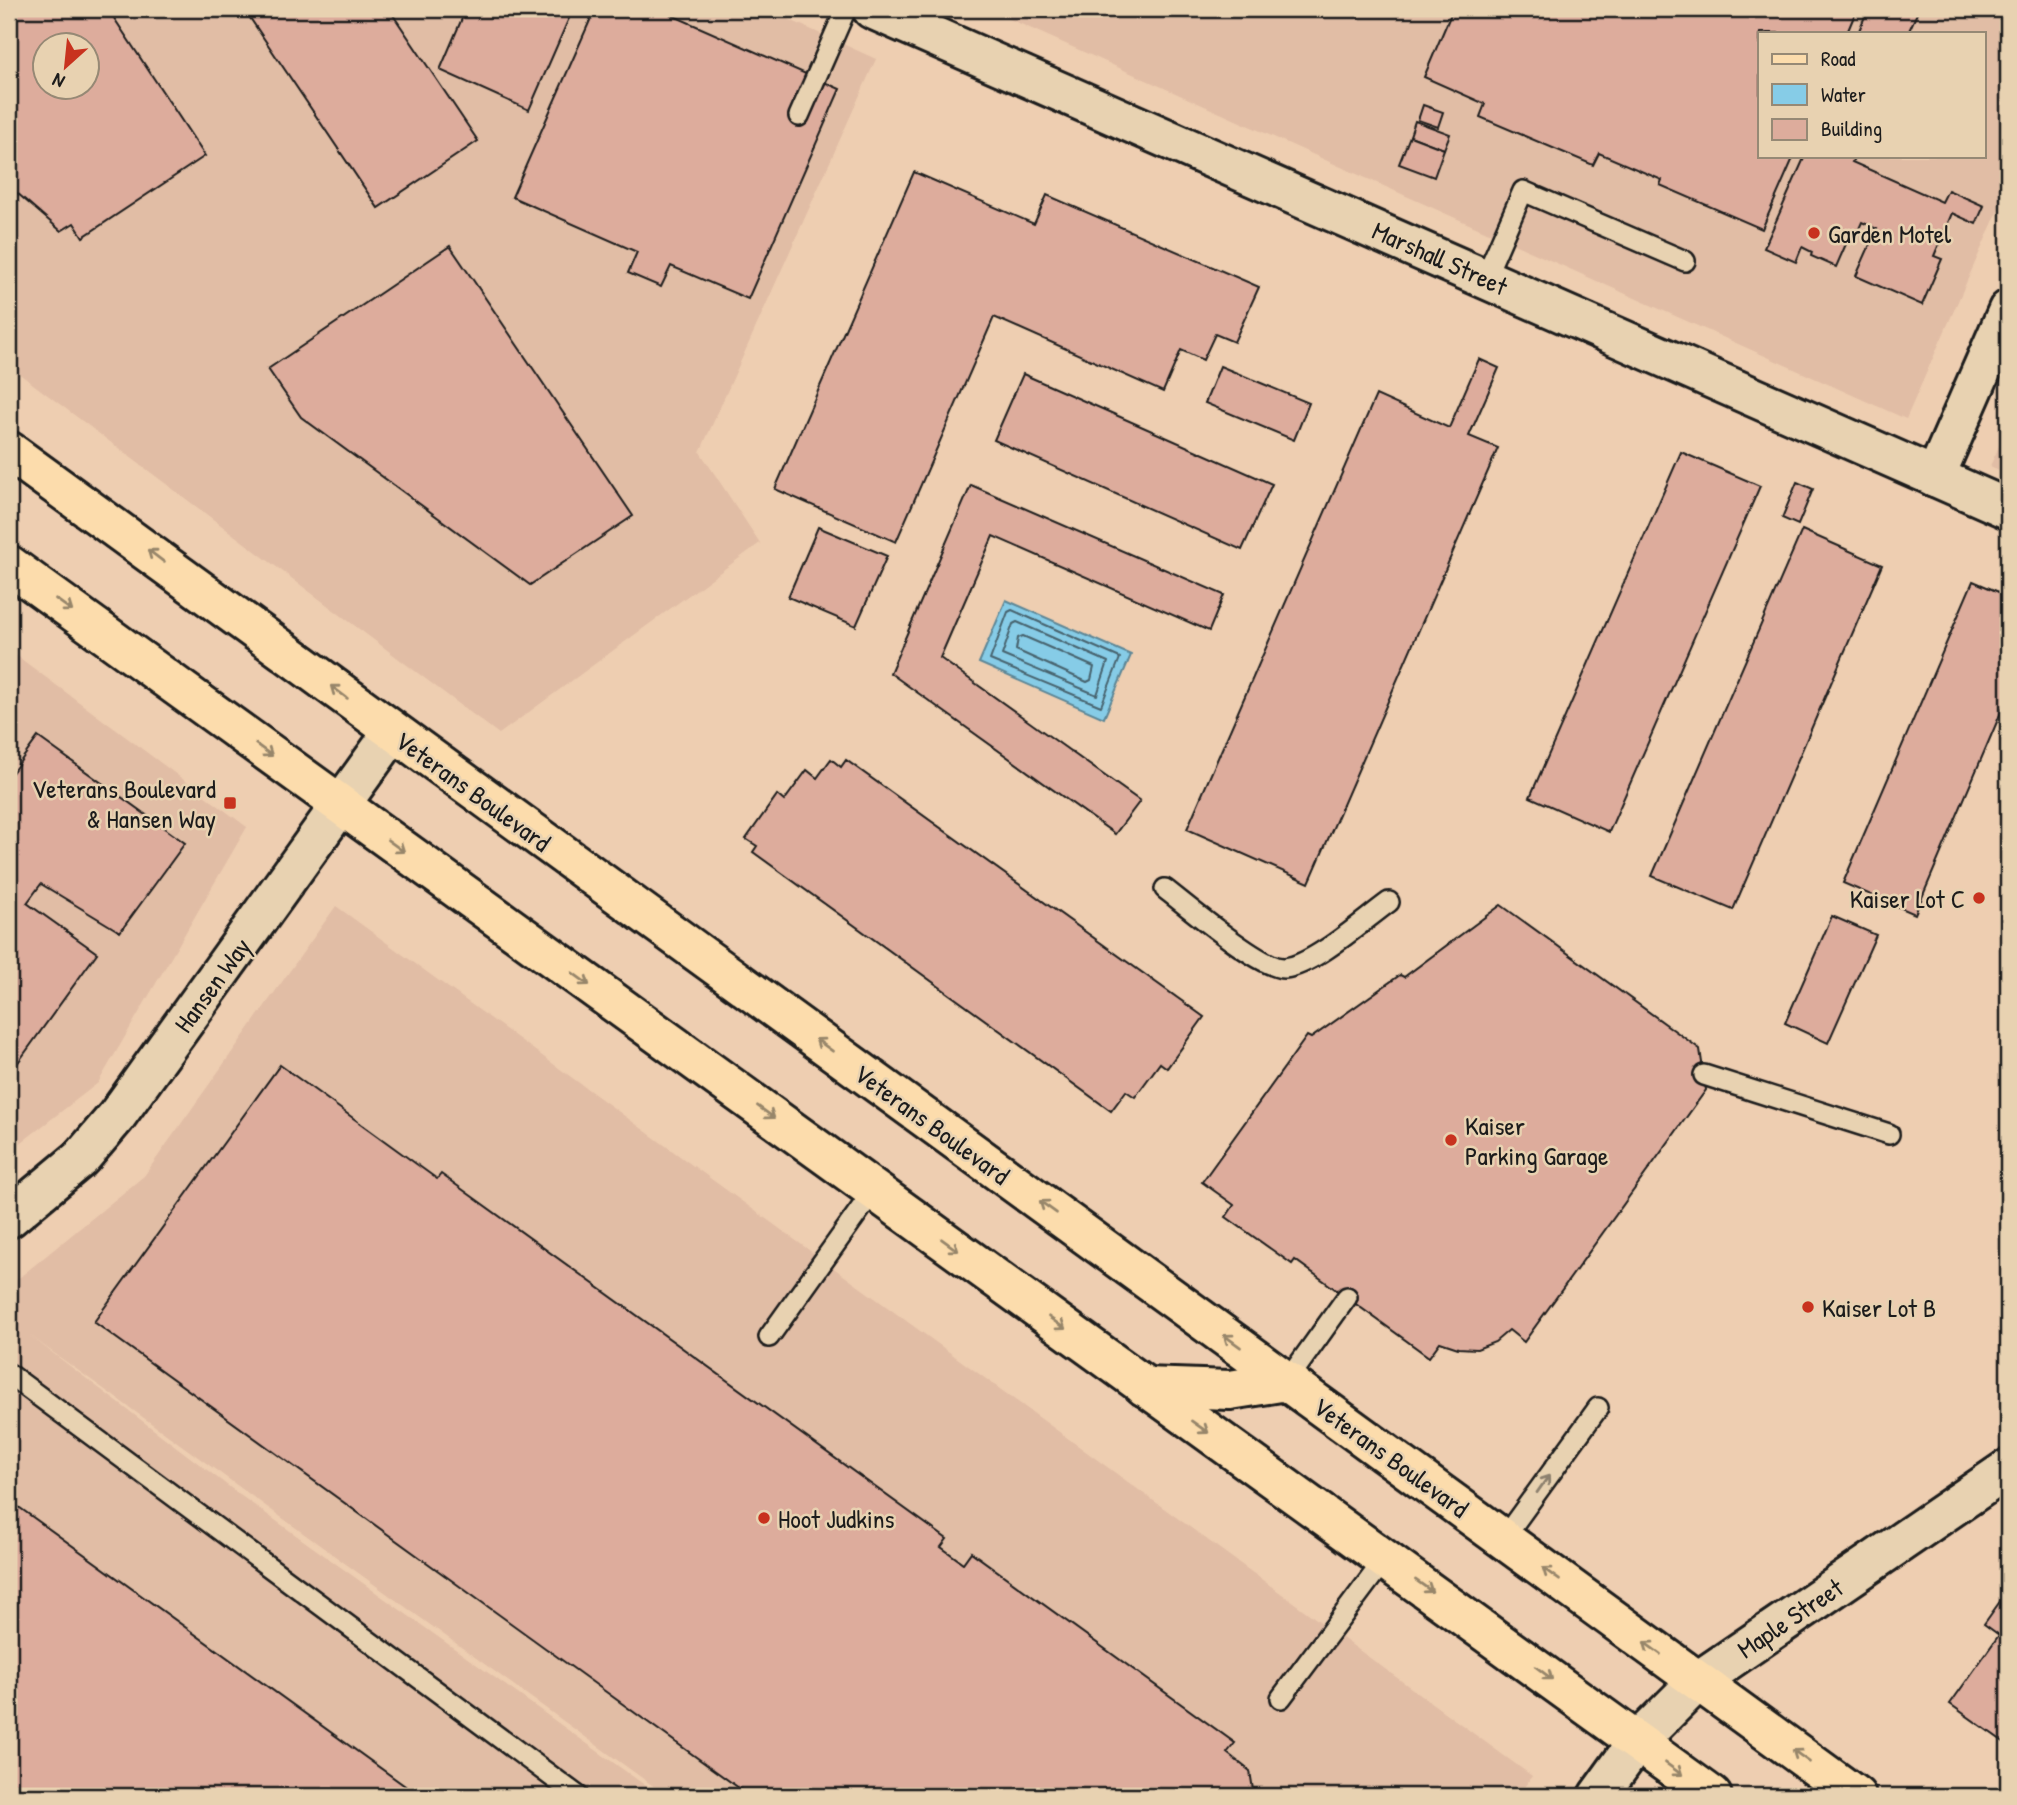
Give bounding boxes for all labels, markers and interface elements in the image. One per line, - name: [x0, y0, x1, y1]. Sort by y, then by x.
- north arrow: [32, 32, 102, 102]
- legend: [1758, 32, 1986, 158]
- text: Road: [1821, 44, 1855, 73]
- text: N: [48, 67, 69, 95]
- text: Water: [1821, 80, 1866, 109]
- text: Building: [1821, 114, 1882, 143]
- street label: Marshall Street: [1367, 213, 1514, 304]
- place label: Garden Motel: [1828, 216, 1951, 251]
- marker: Garden Motel: [1806, 225, 1822, 241]
- one-way arrow: [147, 549, 166, 564]
- one-way arrow: [54, 597, 73, 612]
- one-way arrow: [329, 685, 348, 700]
- street label: Veterans Boulevard: [388, 723, 558, 859]
- one-way arrow: [254, 742, 273, 757]
- place label: Veterans Boulevard & Hansen Way: [32, 771, 216, 836]
- marker: Veterans Boulevard & Hansen Way: [222, 795, 238, 811]
- one-way arrow: [386, 839, 405, 853]
- place label: Kaiser Lot C: [1850, 881, 1965, 916]
- marker: Kaiser Lot C: [1971, 890, 1987, 906]
- street label: Hansen Way: [166, 930, 258, 1040]
- one-way arrow: [571, 972, 590, 986]
- one-way arrow: [815, 1038, 834, 1052]
- street label: Veterans Boulevard: [847, 1056, 1017, 1192]
- one-way arrow: [756, 1104, 775, 1119]
- place label: Kaiser Parking Garage: [1465, 1108, 1608, 1173]
- marker: Kaiser Parking Garage: [1443, 1132, 1459, 1148]
- one-way arrow: [1039, 1200, 1058, 1215]
- one-way arrow: [940, 1238, 959, 1252]
- place label: Kaiser Lot B: [1822, 1290, 1936, 1325]
- marker: Kaiser Lot B: [1800, 1299, 1816, 1315]
- one-way arrow: [1047, 1316, 1066, 1330]
- one-way arrow: [1223, 1334, 1242, 1348]
- street label: Veterans Boulevard: [1306, 1389, 1476, 1525]
- one-way arrow: [1190, 1420, 1209, 1434]
- one-way arrow: [1536, 1475, 1550, 1494]
- place label: Hoot Judkins: [778, 1501, 895, 1536]
- marker: Hoot Judkins: [756, 1510, 772, 1526]
- one-way arrow: [1542, 1567, 1561, 1582]
- street label: Maple Street: [1730, 1569, 1851, 1666]
- one-way arrow: [1414, 1579, 1433, 1593]
- one-way arrow: [1643, 1641, 1662, 1655]
- one-way arrow: [1534, 1666, 1553, 1681]
- one-way arrow: [1792, 1749, 1811, 1763]
- one-way arrow: [1664, 1762, 1683, 1776]

